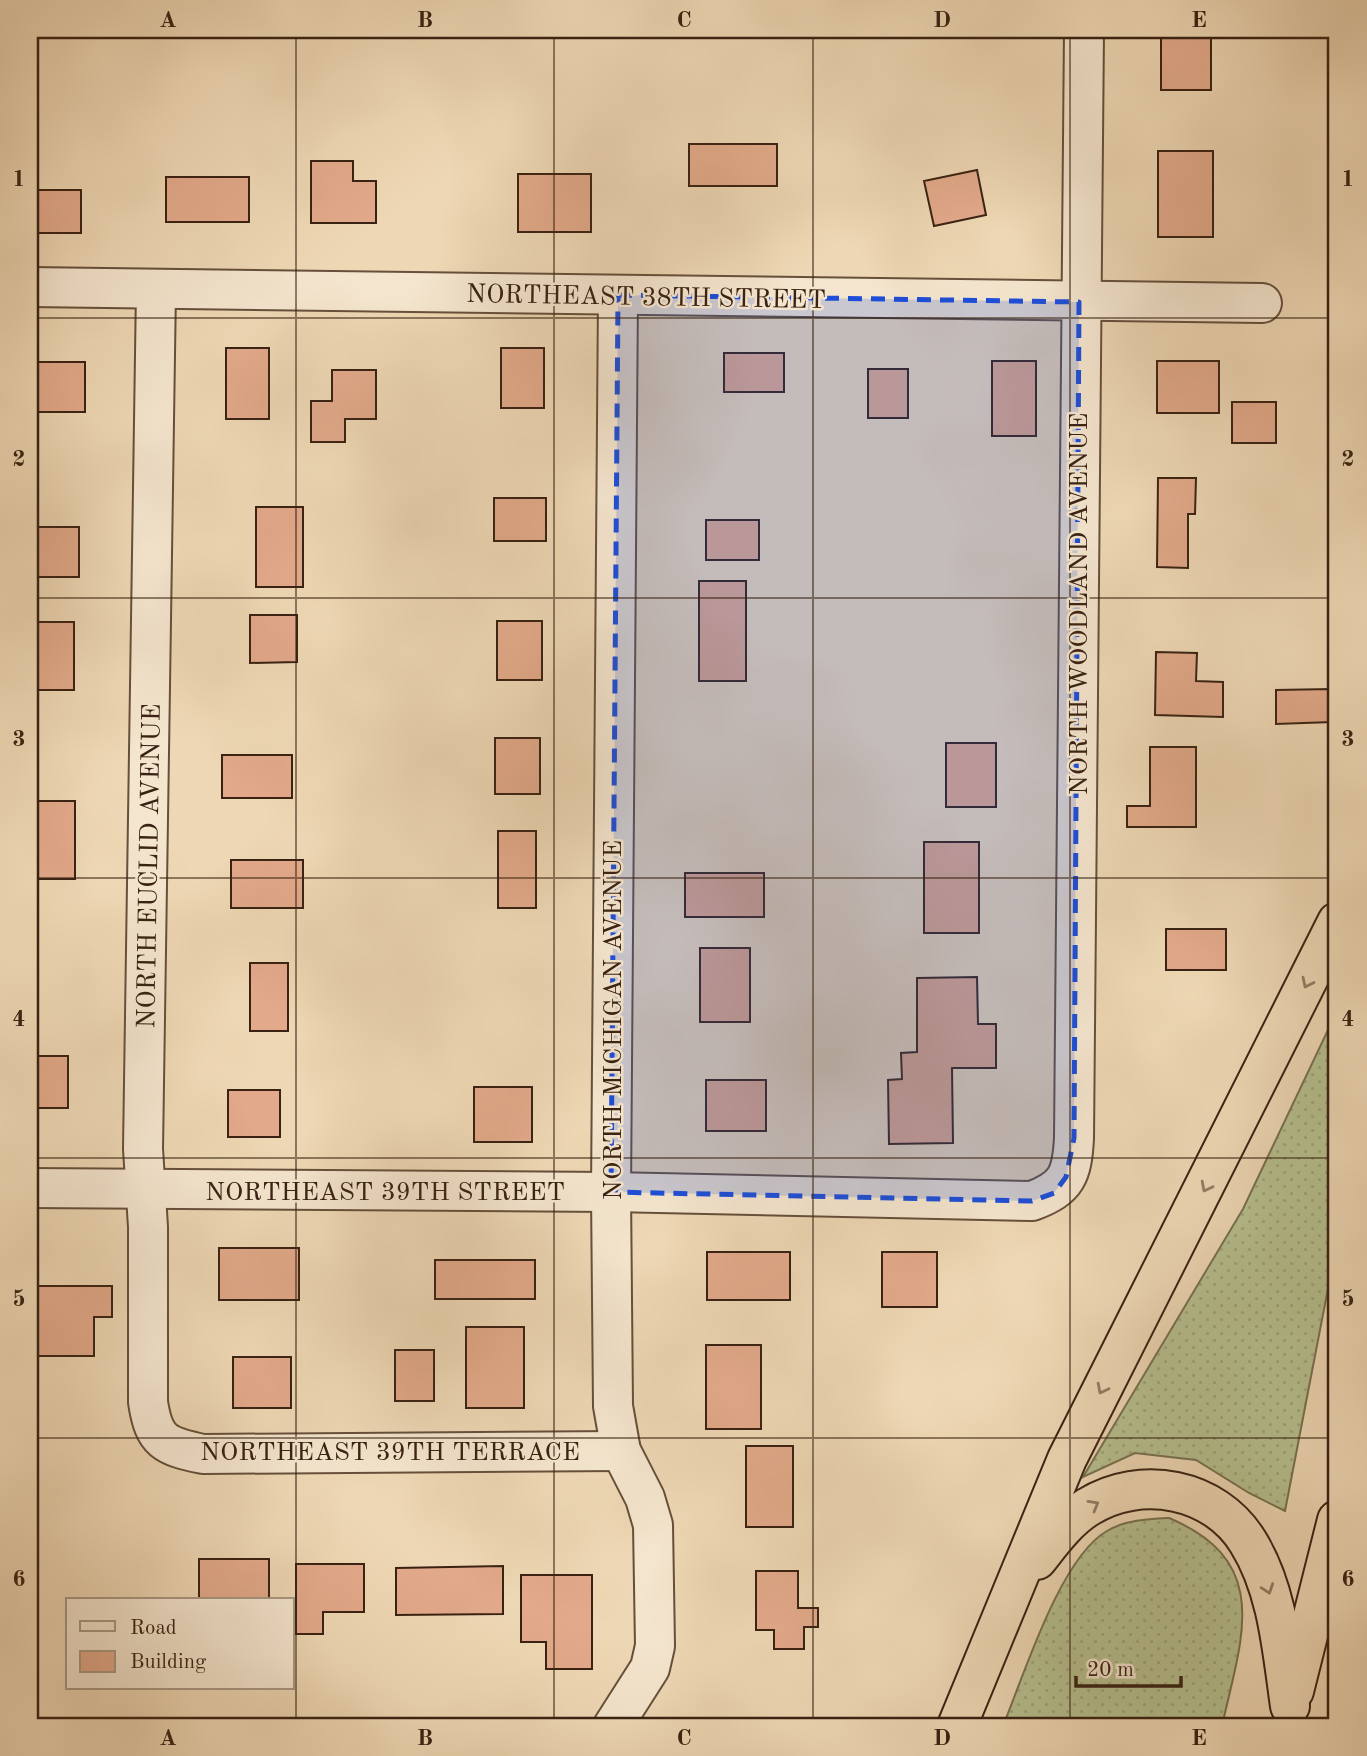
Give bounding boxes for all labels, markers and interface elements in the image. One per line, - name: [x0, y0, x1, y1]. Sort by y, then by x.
- text: A: [159, 9, 177, 32]
- text: B: [417, 9, 433, 32]
- text: C: [676, 9, 692, 32]
- text: D: [933, 9, 951, 32]
- text: E: [1191, 9, 1207, 32]
- text: 1: [12, 168, 26, 191]
- text: 1: [1341, 168, 1355, 191]
- street label: NORTHEAST 38TH STREET: [466, 282, 826, 314]
- street label: NORTH WOODLAND AVENUE: [1067, 413, 1093, 795]
- text: 2: [12, 448, 26, 471]
- text: 2: [1341, 448, 1355, 471]
- street label: NORTH EUCLID AVENUE: [134, 703, 166, 1029]
- text: 3: [12, 728, 26, 751]
- text: 3: [1341, 728, 1355, 751]
- street label: NORTH MICHIGAN AVENUE: [601, 840, 627, 1200]
- one-way arrow: [1302, 976, 1316, 988]
- text: 4: [12, 1008, 26, 1031]
- text: 4: [1341, 1008, 1355, 1031]
- street label: NORTHEAST 39TH STREET: [205, 1180, 565, 1206]
- one-way arrow: [1200, 1180, 1214, 1192]
- text: 5: [12, 1288, 26, 1311]
- text: 5: [1341, 1288, 1355, 1311]
- one-way arrow: [1097, 1382, 1111, 1395]
- street label: NORTHEAST 39TH TERRACE: [200, 1440, 580, 1466]
- one-way arrow: [1086, 1500, 1099, 1513]
- text: 6: [12, 1568, 26, 1591]
- text: 6: [1341, 1568, 1355, 1591]
- one-way arrow: [1260, 1583, 1274, 1595]
- legend: [66, 1598, 294, 1690]
- text: Road: [130, 1618, 177, 1639]
- scale bar: [1076, 1644, 1182, 1688]
- text: Building: [130, 1652, 207, 1673]
- text: 20 m: [1087, 1660, 1134, 1681]
- text: A: [159, 1727, 177, 1750]
- text: B: [417, 1727, 433, 1750]
- text: C: [676, 1727, 692, 1750]
- text: D: [933, 1727, 951, 1750]
- text: E: [1191, 1727, 1207, 1750]

